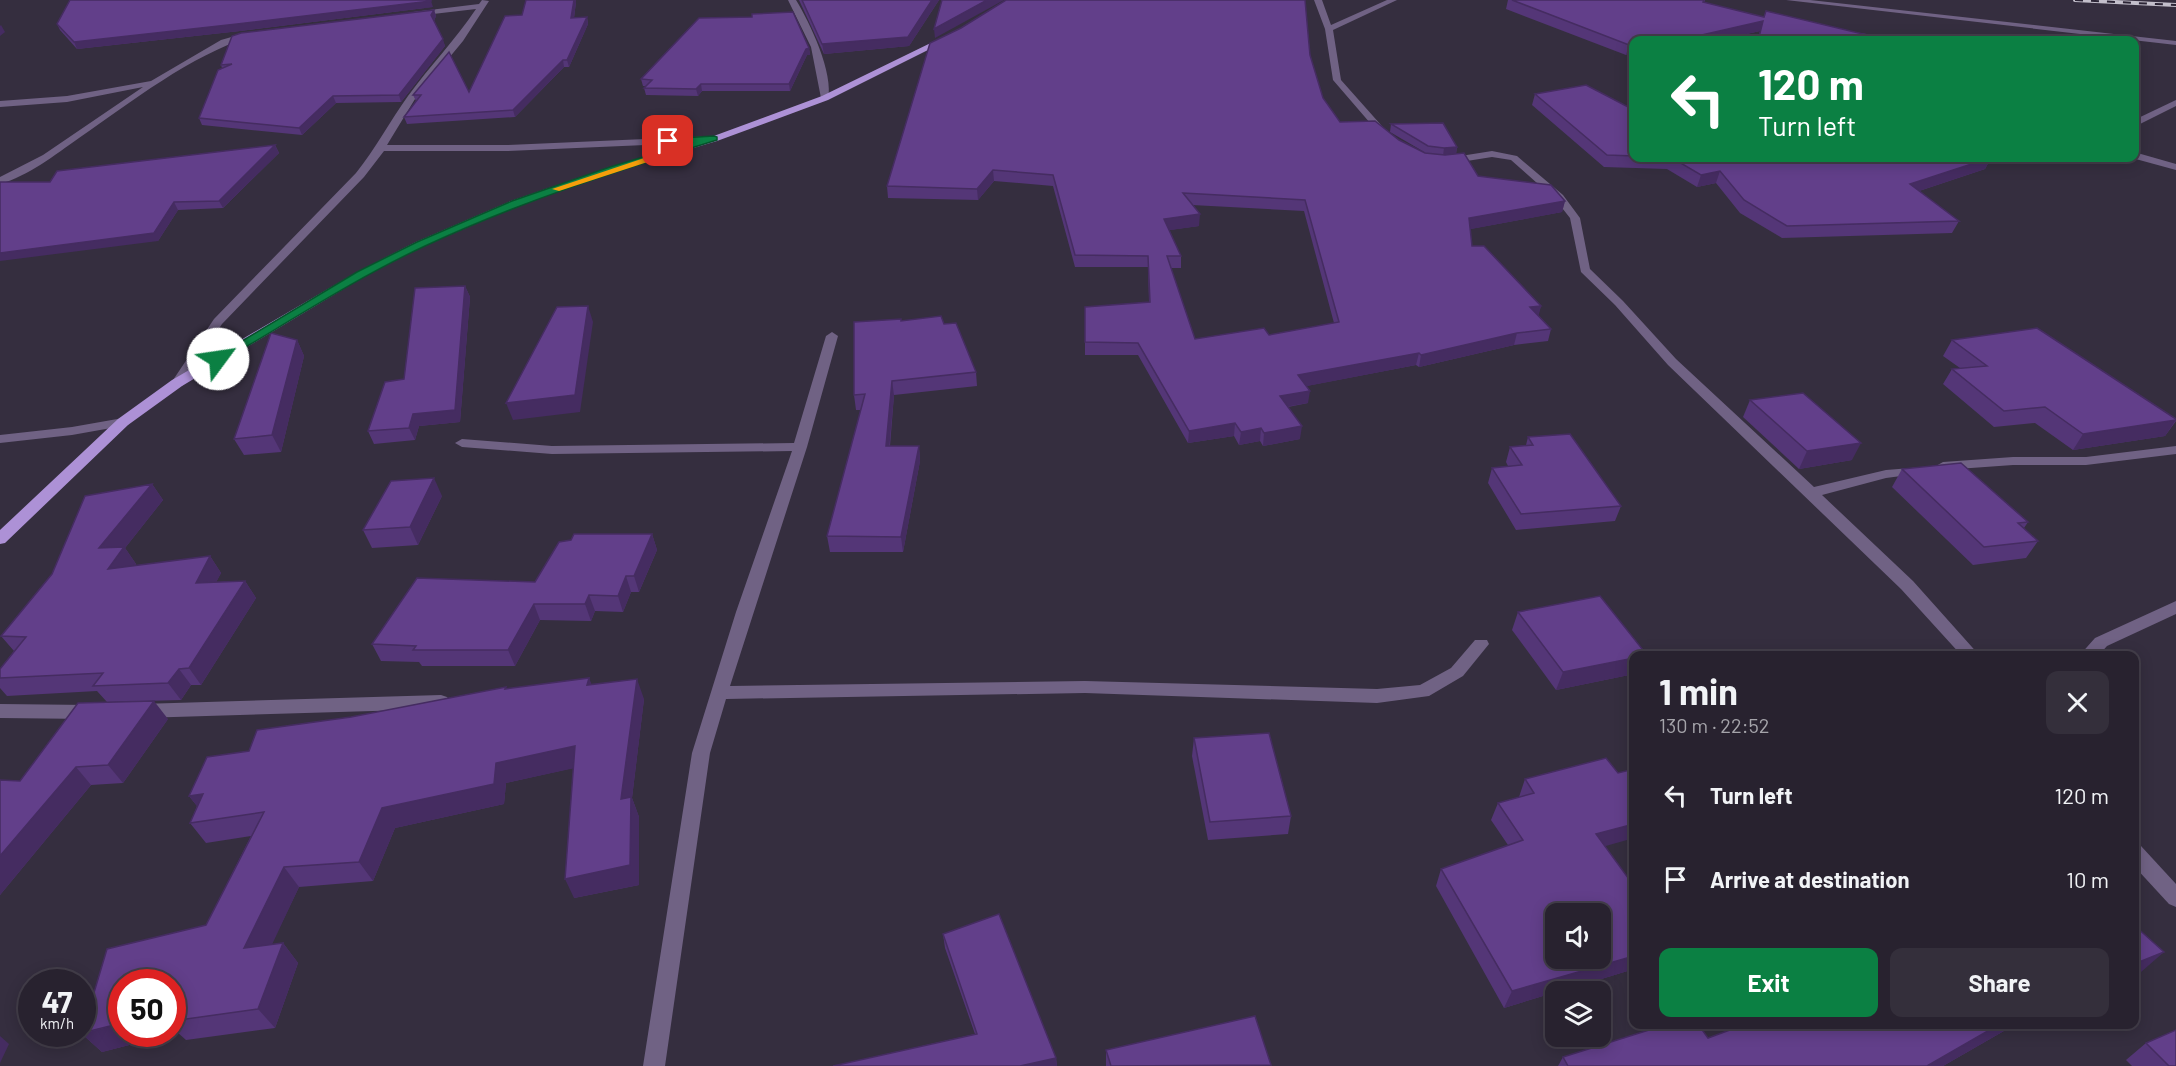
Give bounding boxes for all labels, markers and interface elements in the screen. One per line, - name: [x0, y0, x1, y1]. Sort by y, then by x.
- text: 120 m: [1758, 58, 1864, 108]
- icon: left: [1659, 60, 1737, 138]
- text: Turn left: [1758, 109, 1856, 141]
- pin: [642, 115, 693, 166]
- icon: arrive: [651, 124, 684, 157]
- position arrow: [186, 327, 250, 391]
- text: 1 min: [1659, 669, 1738, 712]
- button: close: [2046, 671, 2109, 734]
- text: 130 m · 22:52: [1659, 713, 1770, 737]
- icon: left: [1659, 779, 1692, 812]
- text: Turn left: [1710, 782, 1793, 808]
- text: 120 m: [2054, 782, 2109, 808]
- icon: arrive: [1659, 863, 1692, 896]
- text: Arrive at destination: [1710, 866, 1909, 892]
- text: 10 m: [2066, 866, 2109, 892]
- map controls: [1545, 903, 1611, 1047]
- button: sound: [1545, 903, 1611, 969]
- button: Exit: [1659, 948, 1878, 1017]
- button: Share: [1890, 948, 2109, 1017]
- speed limit sign: 50: [108, 969, 186, 1047]
- button: layers: [1545, 981, 1611, 1047]
- text: 47: [42, 983, 72, 1019]
- text: km/h: [40, 1014, 74, 1032]

